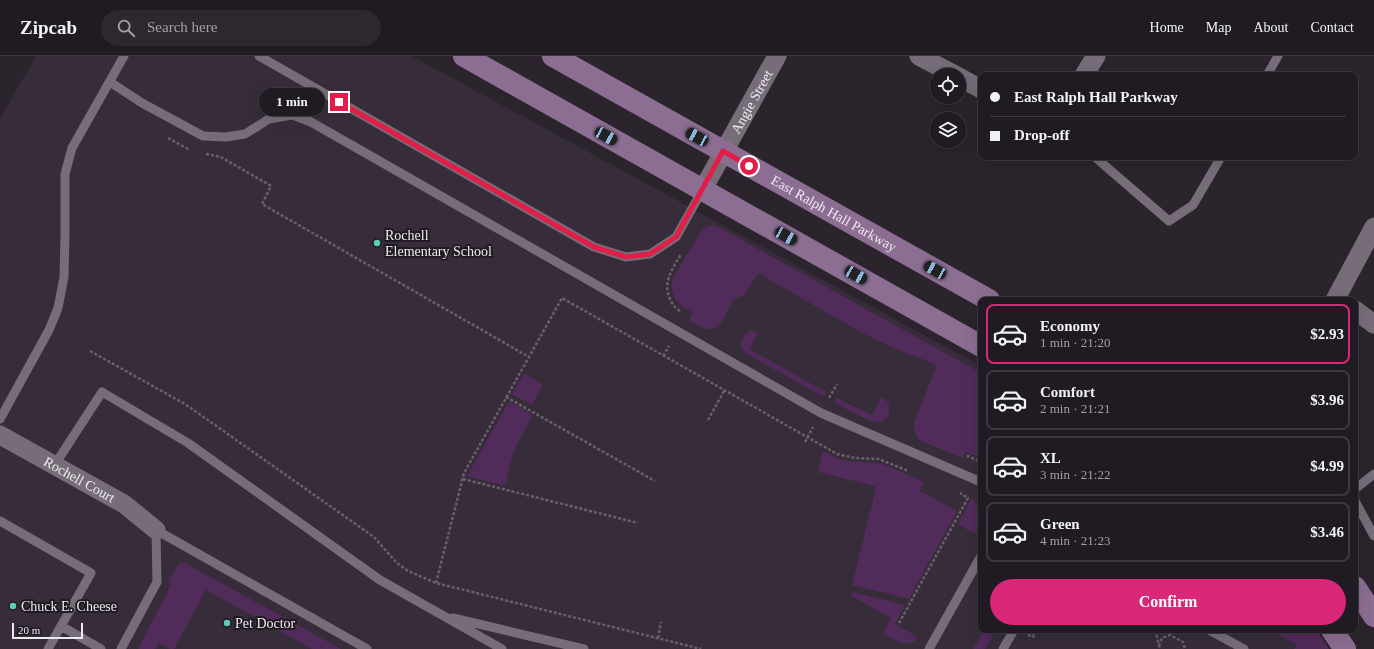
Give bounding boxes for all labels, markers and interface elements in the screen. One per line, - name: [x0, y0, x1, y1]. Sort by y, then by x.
- search box: [101, 10, 381, 46]
- text: Zipcab: [20, 17, 77, 38]
- icon: search: [115, 17, 137, 39]
- text: Search here: [147, 19, 217, 35]
- text: Home: [1150, 20, 1184, 35]
- text: Map: [1206, 20, 1231, 35]
- text: About: [1253, 20, 1288, 35]
- text: Contact: [1310, 20, 1354, 35]
- street label: Angie Street: [728, 67, 776, 136]
- map controls: [930, 68, 966, 148]
- button: locate: [930, 68, 966, 104]
- callout: 1 min: [259, 88, 325, 116]
- text: East Ralph Hall Parkway: [1014, 89, 1178, 105]
- route end: [330, 93, 348, 111]
- text: 1 min: [276, 94, 308, 109]
- button: layers: [930, 112, 966, 148]
- car: [593, 125, 619, 147]
- car: [684, 126, 710, 148]
- text: Drop-off: [1014, 127, 1070, 143]
- route start: [740, 157, 758, 175]
- street label: East Ralph Hall Parkway: [768, 173, 899, 255]
- car: [773, 225, 799, 247]
- place label: Rochell Elementary School: [385, 228, 492, 259]
- marker: Rochell Elementary School: [372, 238, 382, 248]
- car: [922, 259, 948, 281]
- car: [843, 264, 869, 286]
- icon: car: [992, 316, 1028, 352]
- text: Economy: [1040, 318, 1100, 334]
- text: $2.93: [1310, 326, 1344, 342]
- text: 1 min · 21:20: [1040, 335, 1110, 350]
- icon: car: [992, 382, 1028, 418]
- text: Comfort: [1040, 384, 1095, 400]
- text: $3.96: [1310, 392, 1344, 408]
- text: 2 min · 21:21: [1040, 401, 1110, 416]
- icon: car: [992, 448, 1028, 484]
- text: XL: [1040, 450, 1061, 466]
- street label: Rochell Court: [41, 454, 118, 505]
- text: $4.99: [1310, 458, 1344, 474]
- text: 3 min · 21:22: [1040, 467, 1110, 482]
- icon: car: [992, 514, 1028, 550]
- text: Green: [1040, 516, 1080, 532]
- text: $3.46: [1310, 524, 1344, 540]
- text: 4 min · 21:23: [1040, 533, 1110, 548]
- button: Confirm: [990, 579, 1346, 625]
- place label: Chuck E. Cheese: [21, 599, 117, 614]
- marker: Chuck E. Cheese: [8, 601, 18, 611]
- place label: Pet Doctor: [235, 616, 296, 631]
- marker: Pet Doctor: [222, 618, 232, 628]
- scale bar: [12, 621, 83, 640]
- text: 20 m: [18, 624, 40, 636]

